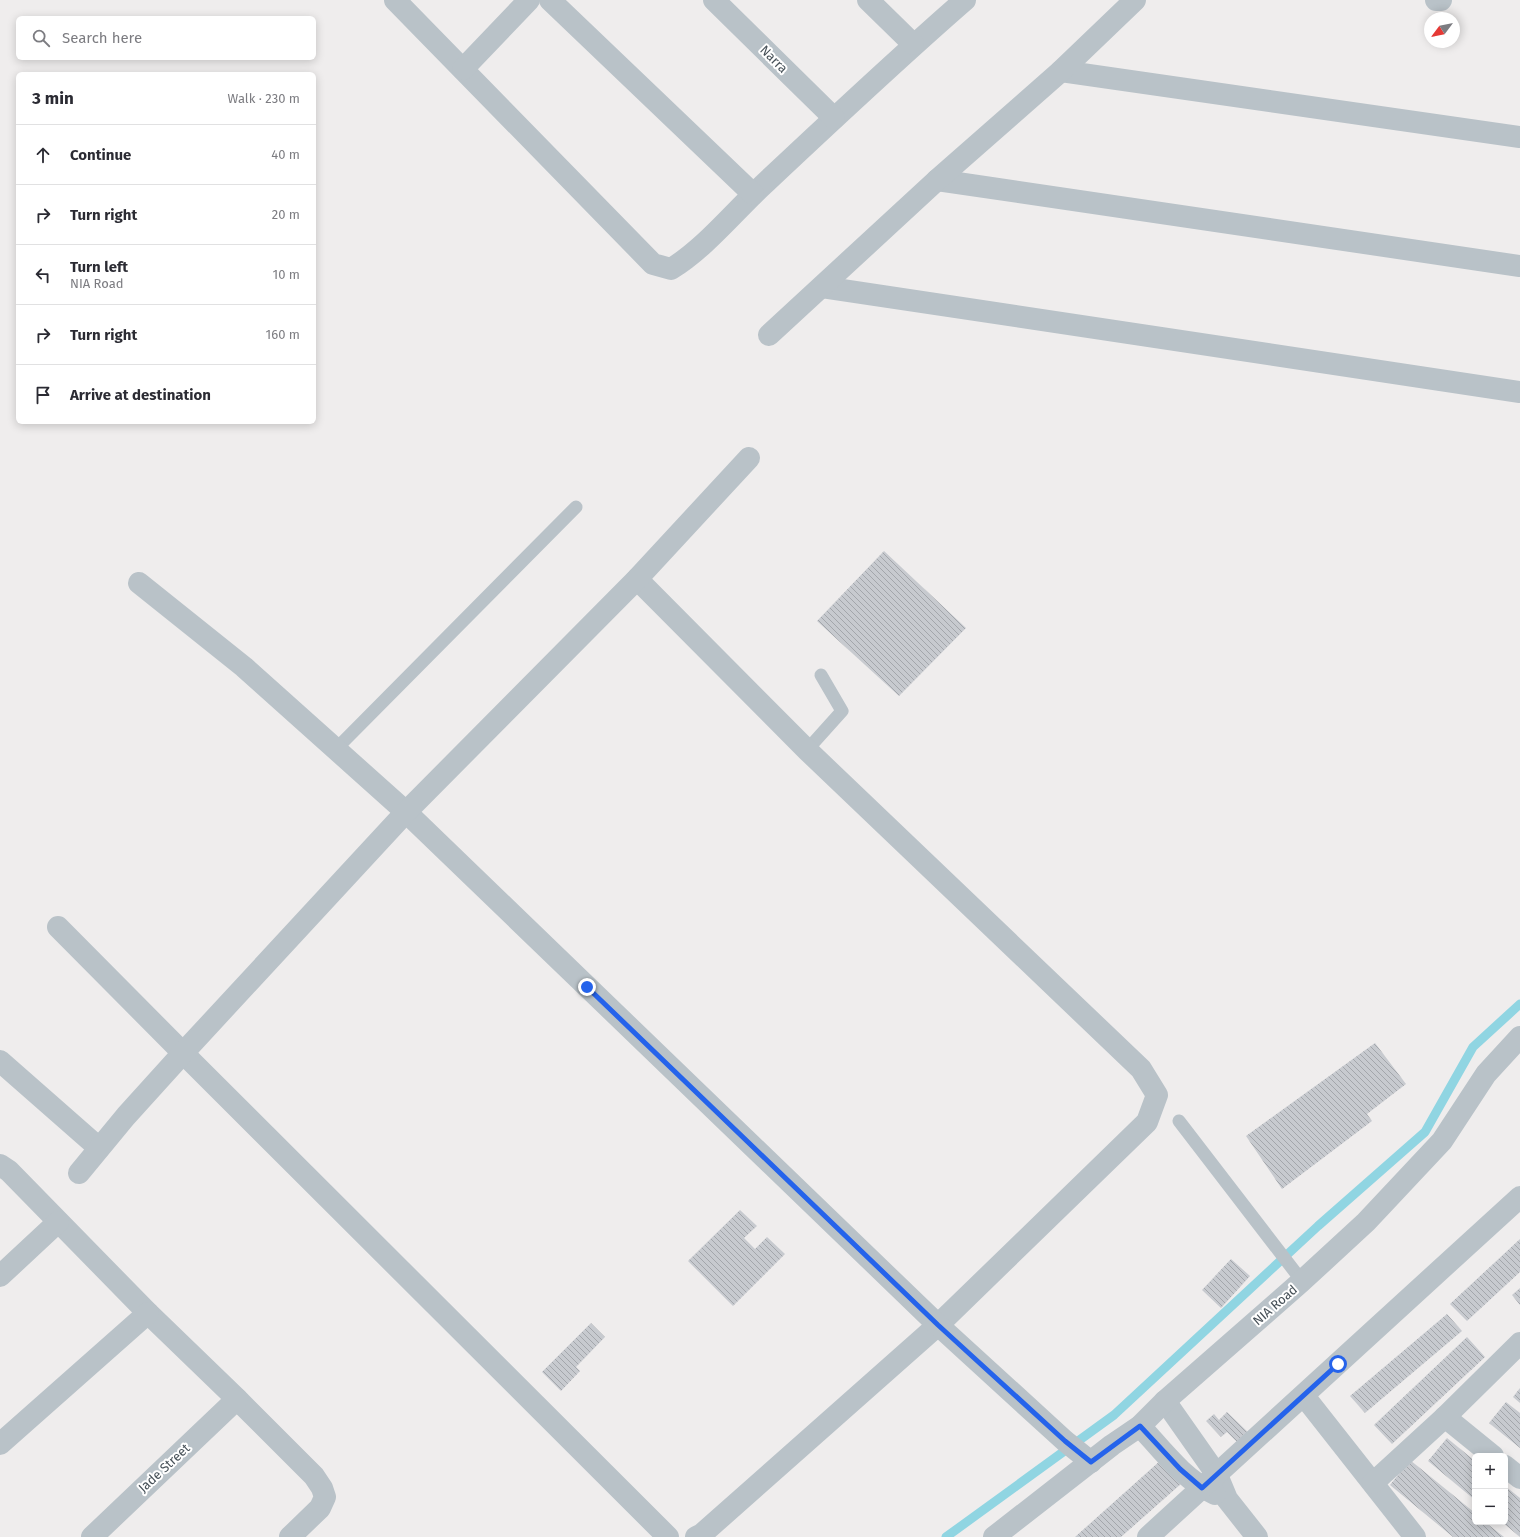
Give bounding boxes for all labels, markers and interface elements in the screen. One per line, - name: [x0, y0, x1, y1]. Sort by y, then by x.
- north arrow: [1424, 12, 1460, 48]
- search box: [16, 16, 316, 60]
- icon: search: [30, 27, 52, 49]
- text: Search here: [62, 29, 142, 47]
- street label: Narra: [757, 42, 791, 76]
- text: 3 min: [32, 88, 74, 109]
- text: Walk · 230 m: [228, 91, 300, 106]
- icon: ahead: [32, 144, 54, 166]
- text: Continue: [70, 146, 131, 164]
- text: 40 m: [271, 147, 300, 162]
- icon: right: [32, 204, 54, 226]
- text: Turn right: [70, 206, 137, 224]
- text: 20 m: [272, 207, 300, 222]
- text: Turn left: [70, 258, 128, 276]
- icon: left: [32, 264, 54, 286]
- text: 10 m: [273, 267, 300, 282]
- text: NIA Road: [70, 276, 124, 291]
- icon: right: [32, 324, 54, 346]
- text: Turn right: [70, 326, 137, 344]
- text: 160 m: [266, 327, 300, 342]
- icon: arrive: [32, 384, 54, 406]
- text: Arrive at destination: [70, 386, 211, 404]
- route end: [578, 978, 596, 996]
- street label: NIA Road: [1250, 1282, 1300, 1328]
- route start: [1329, 1355, 1347, 1373]
- street label: Jade Street: [135, 1440, 193, 1496]
- map controls: [1472, 1453, 1508, 1525]
- button: +: [1472, 1453, 1508, 1489]
- button: −: [1472, 1489, 1508, 1525]

